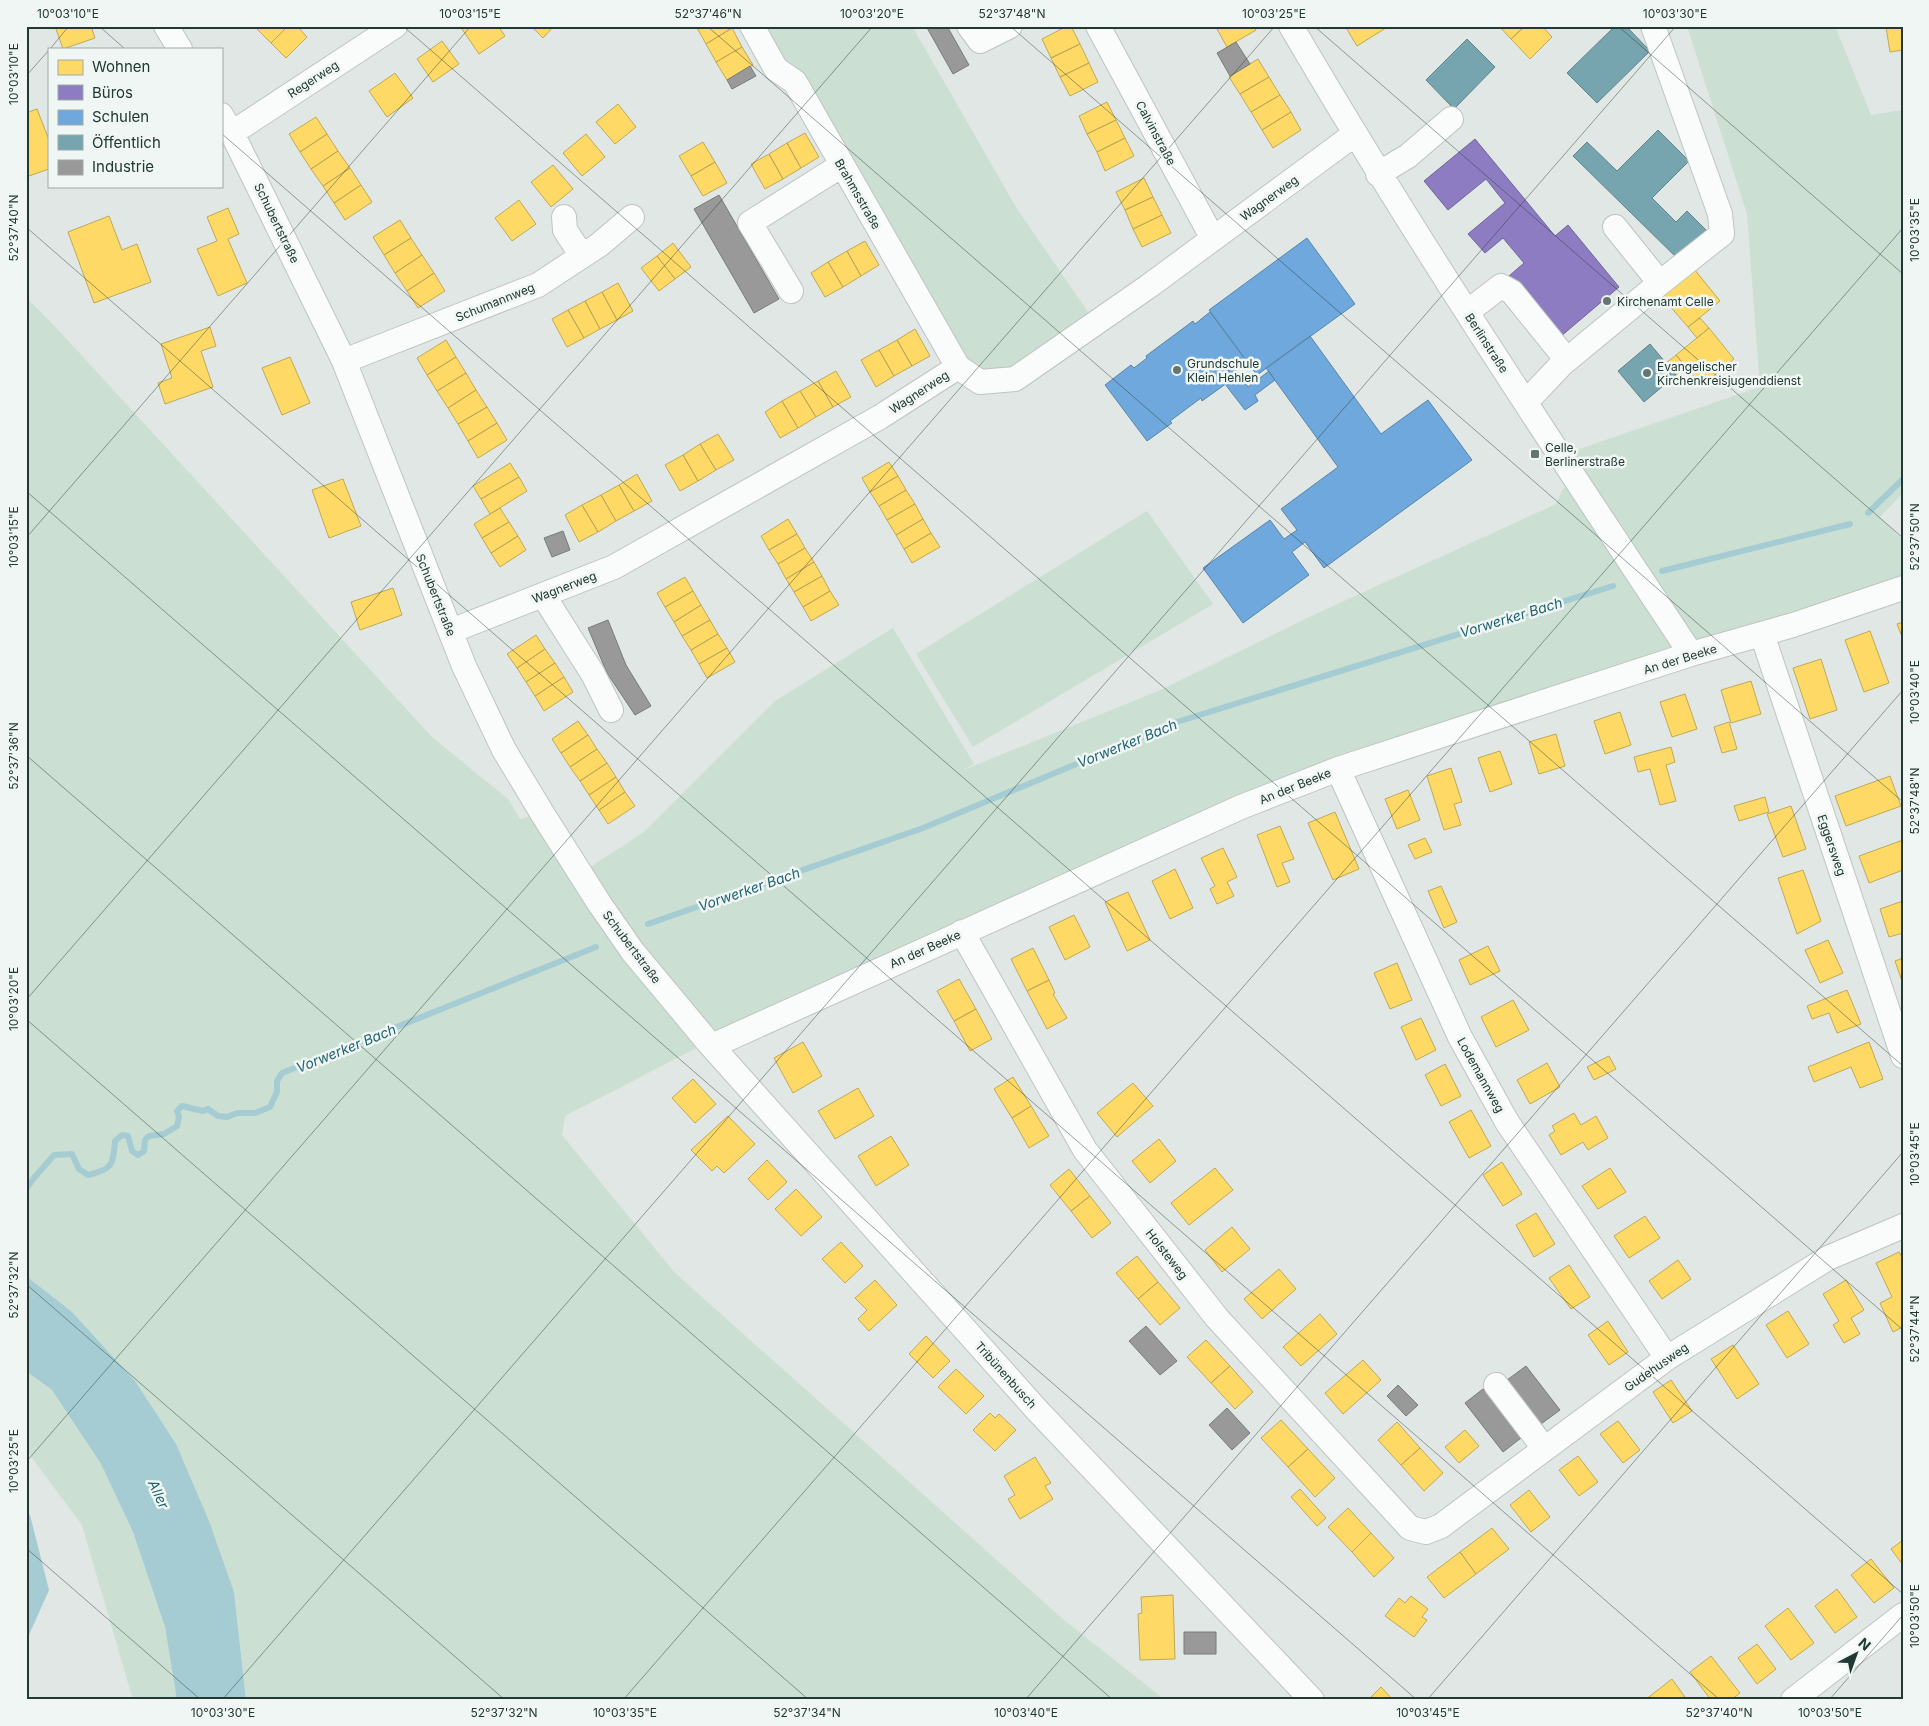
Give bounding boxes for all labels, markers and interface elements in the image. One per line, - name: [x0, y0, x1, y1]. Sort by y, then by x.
- text: 10°03'10"E: [37, 6, 99, 21]
- text: 10°03'15"E: [439, 6, 501, 21]
- text: 52°37'46"N: [675, 6, 741, 21]
- text: 10°03'20"E: [840, 6, 904, 21]
- text: 52°37'48"N: [979, 6, 1045, 21]
- text: 10°03'25"E: [1242, 6, 1306, 21]
- text: 10°03'30"E: [1643, 6, 1707, 21]
- text: 10°03'10"E: [6, 43, 21, 105]
- legend: [48, 48, 222, 188]
- text: Wohnen: [92, 57, 150, 76]
- street label: Regerweg: [285, 57, 341, 101]
- text: Büros: [92, 83, 133, 102]
- street label: Calvinstraße: [1133, 98, 1179, 168]
- text: Schulen: [92, 107, 149, 126]
- text: Öffentlich: [92, 133, 161, 152]
- street label: Brahmsstraße: [832, 156, 884, 232]
- text: Industrie: [92, 157, 154, 176]
- street label: Wagnerweg: [1237, 172, 1301, 224]
- street label: Schubertstraße: [251, 180, 303, 266]
- text: 52°37'40"N: [6, 194, 21, 262]
- text: 10°03'35"E: [1907, 198, 1922, 262]
- street label: Schumannweg: [453, 279, 537, 325]
- place label: Kirchenamt Celle: [1617, 294, 1714, 309]
- marker: Kirchenamt Celle: [1601, 295, 1613, 307]
- street label: Berlinstraße: [1462, 310, 1512, 376]
- place label: Grundschule Klein Hehlen: [1187, 356, 1259, 385]
- place label: Evangelischer Kirchenkreisjugenddienst: [1657, 359, 1801, 388]
- marker: Grundschule Klein Hehlen: [1171, 364, 1183, 376]
- street label: Wagnerweg: [886, 367, 952, 417]
- marker: Evangelischer Kirchenkreisjugenddienst: [1641, 367, 1653, 379]
- place label: Celle, Berlinerstraße: [1545, 440, 1625, 469]
- marker: Celle, Berlinerstraße: [1529, 448, 1541, 460]
- text: 52°37'50"N: [1907, 503, 1922, 571]
- text: 10°03'15"E: [6, 506, 21, 568]
- street label: Schubertstraße: [413, 552, 459, 638]
- street label: Wagnerweg: [530, 568, 598, 606]
- water label: Vorwerker Bach: [1458, 593, 1564, 641]
- street label: An der Beeke: [1641, 641, 1719, 677]
- text: 10°03'40"E: [1907, 660, 1922, 724]
- water label: Vorwerker Bach: [1075, 715, 1179, 771]
- text: 52°37'36"N: [6, 722, 21, 790]
- street label: An der Beeke: [1257, 765, 1333, 807]
- text: 52°37'48"N: [1907, 768, 1922, 834]
- street label: Eggersweg: [1815, 812, 1849, 878]
- water label: Vorwerker Bach: [696, 864, 802, 914]
- street label: Schubertstraße: [600, 908, 664, 986]
- street label: An der Beeke: [887, 927, 963, 971]
- text: 10°03'20"E: [6, 967, 21, 1031]
- water label: Vorwerker Bach: [294, 1020, 398, 1076]
- street label: Lodemannweg: [1454, 1035, 1508, 1115]
- text: 10°03'45"E: [1907, 1122, 1922, 1186]
- street label: Holsteweg: [1143, 1226, 1191, 1282]
- text: 52°37'32"N: [6, 1251, 21, 1319]
- text: 52°37'44"N: [1907, 1295, 1922, 1363]
- street label: Tribünenbusch: [972, 1338, 1040, 1412]
- street label: Gudehusweg: [1621, 1339, 1691, 1395]
- text: 10°03'25"E: [6, 1429, 21, 1493]
- water label: Aller: [145, 1476, 173, 1512]
- text: 10°03'50"E: [1907, 1584, 1922, 1648]
- north arrow: [1832, 1628, 1882, 1678]
- text: N: [1855, 1634, 1874, 1654]
- text: 10°03'30"E: [191, 1705, 255, 1720]
- text: 52°37'32"N: [470, 1705, 538, 1720]
- text: 10°03'35"E: [593, 1705, 657, 1720]
- text: 52°37'34"N: [773, 1705, 841, 1720]
- text: 10°03'40"E: [994, 1705, 1058, 1720]
- text: 10°03'45"E: [1396, 1705, 1460, 1720]
- text: 52°37'40"N: [1685, 1705, 1753, 1720]
- text: 10°03'50"E: [1798, 1705, 1862, 1720]

